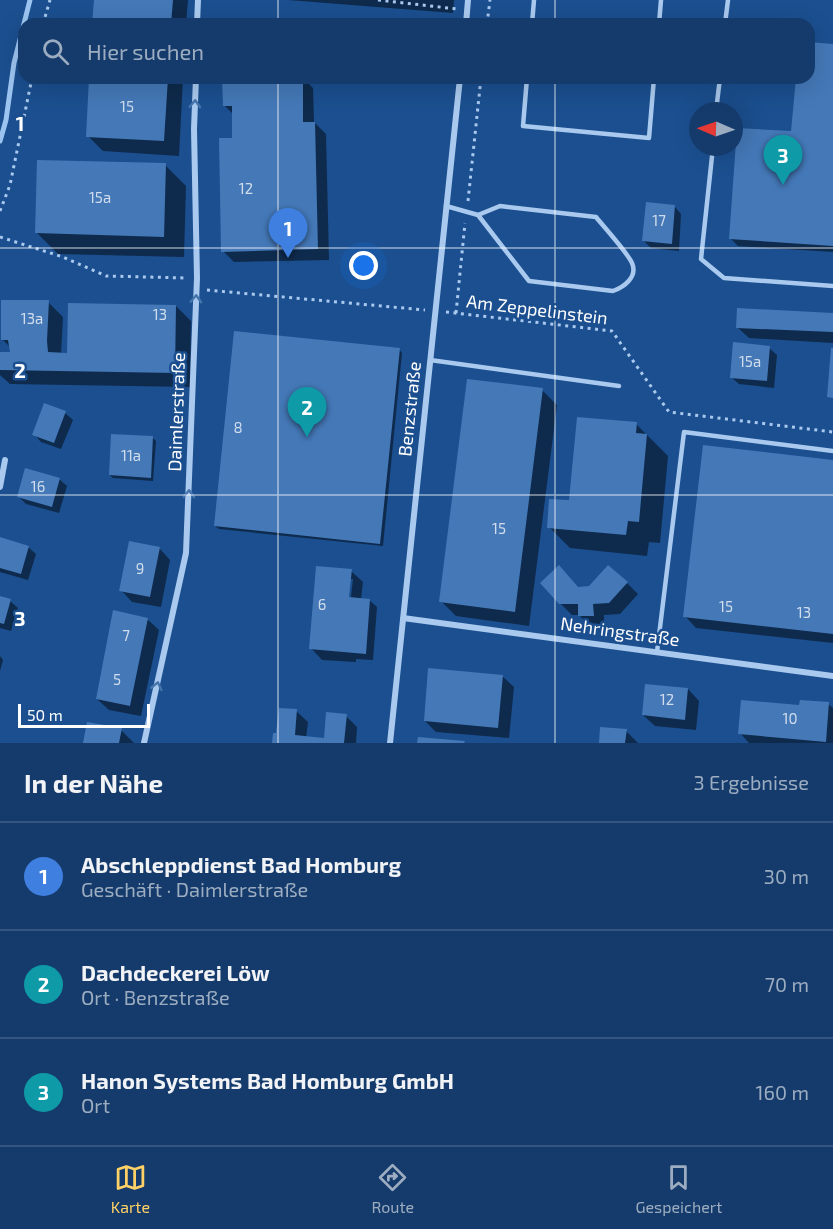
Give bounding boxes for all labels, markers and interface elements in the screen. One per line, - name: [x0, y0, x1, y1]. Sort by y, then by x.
- search box: [18, 18, 815, 84]
- icon: search: [39, 35, 72, 68]
- text: Hier suchen: [87, 38, 204, 64]
- house number: 15: [120, 97, 134, 115]
- one-way arrow: [188, 100, 201, 109]
- north arrow: [689, 102, 743, 156]
- text: 1: [16, 111, 24, 135]
- pin: 3: [764, 136, 802, 185]
- house number: 12: [239, 179, 253, 197]
- house number: 15a: [89, 188, 111, 206]
- pin: 1: [268, 208, 308, 258]
- house number: 17: [652, 211, 666, 229]
- your location: [349, 251, 378, 280]
- street label: Am Zeppelinstein: [465, 289, 609, 329]
- one-way arrow: [190, 295, 202, 304]
- house number: 13: [153, 305, 167, 323]
- house number: 13a: [21, 309, 43, 327]
- street label: Daimlerstraße: [163, 352, 189, 472]
- house number: 15a: [739, 352, 761, 370]
- text: 2: [14, 358, 26, 382]
- street label: Benzstraße: [393, 360, 425, 457]
- pin: 2: [288, 388, 326, 437]
- house number: 8: [233, 418, 243, 436]
- house number: 11a: [121, 446, 141, 464]
- house number: 16: [31, 477, 45, 495]
- one-way arrow: [182, 490, 195, 499]
- house number: 15: [492, 519, 506, 537]
- house number: 9: [136, 559, 144, 577]
- house number: 6: [318, 595, 326, 613]
- house number: 15: [719, 597, 733, 615]
- house number: 13: [797, 603, 811, 621]
- text: 3: [14, 606, 26, 630]
- street label: Nehringstraße: [559, 612, 681, 650]
- house number: 7: [122, 626, 130, 644]
- house number: 5: [113, 670, 121, 688]
- one-way arrow: [150, 681, 163, 691]
- house number: 12: [660, 690, 674, 708]
- scale bar: [18, 701, 150, 728]
- text: 50 m: [27, 705, 63, 724]
- house number: 10: [782, 709, 798, 727]
- text: In der Nähe: [24, 767, 163, 798]
- text: 3 Ergebnisse: [693, 770, 809, 794]
- text: Abschleppdienst Bad Homburg: [81, 851, 401, 877]
- text: 1: [39, 864, 48, 888]
- text: 30 m: [764, 864, 809, 888]
- text: Geschäft · Daimlerstraße: [81, 877, 308, 901]
- text: Dachdeckerei Löw: [81, 959, 270, 985]
- text: 2: [38, 972, 49, 996]
- text: 70 m: [765, 972, 809, 996]
- text: Ort · Benzstraße: [81, 985, 230, 1009]
- text: Hanon Systems Bad Homburg GmbH: [81, 1067, 454, 1093]
- text: 3: [38, 1080, 49, 1104]
- text: 160 m: [756, 1080, 809, 1104]
- text: Ort: [81, 1093, 110, 1117]
- tab: Karte: [111, 1161, 150, 1216]
- tab: Route: [371, 1161, 414, 1216]
- tab: Gespeichert: [635, 1161, 722, 1216]

